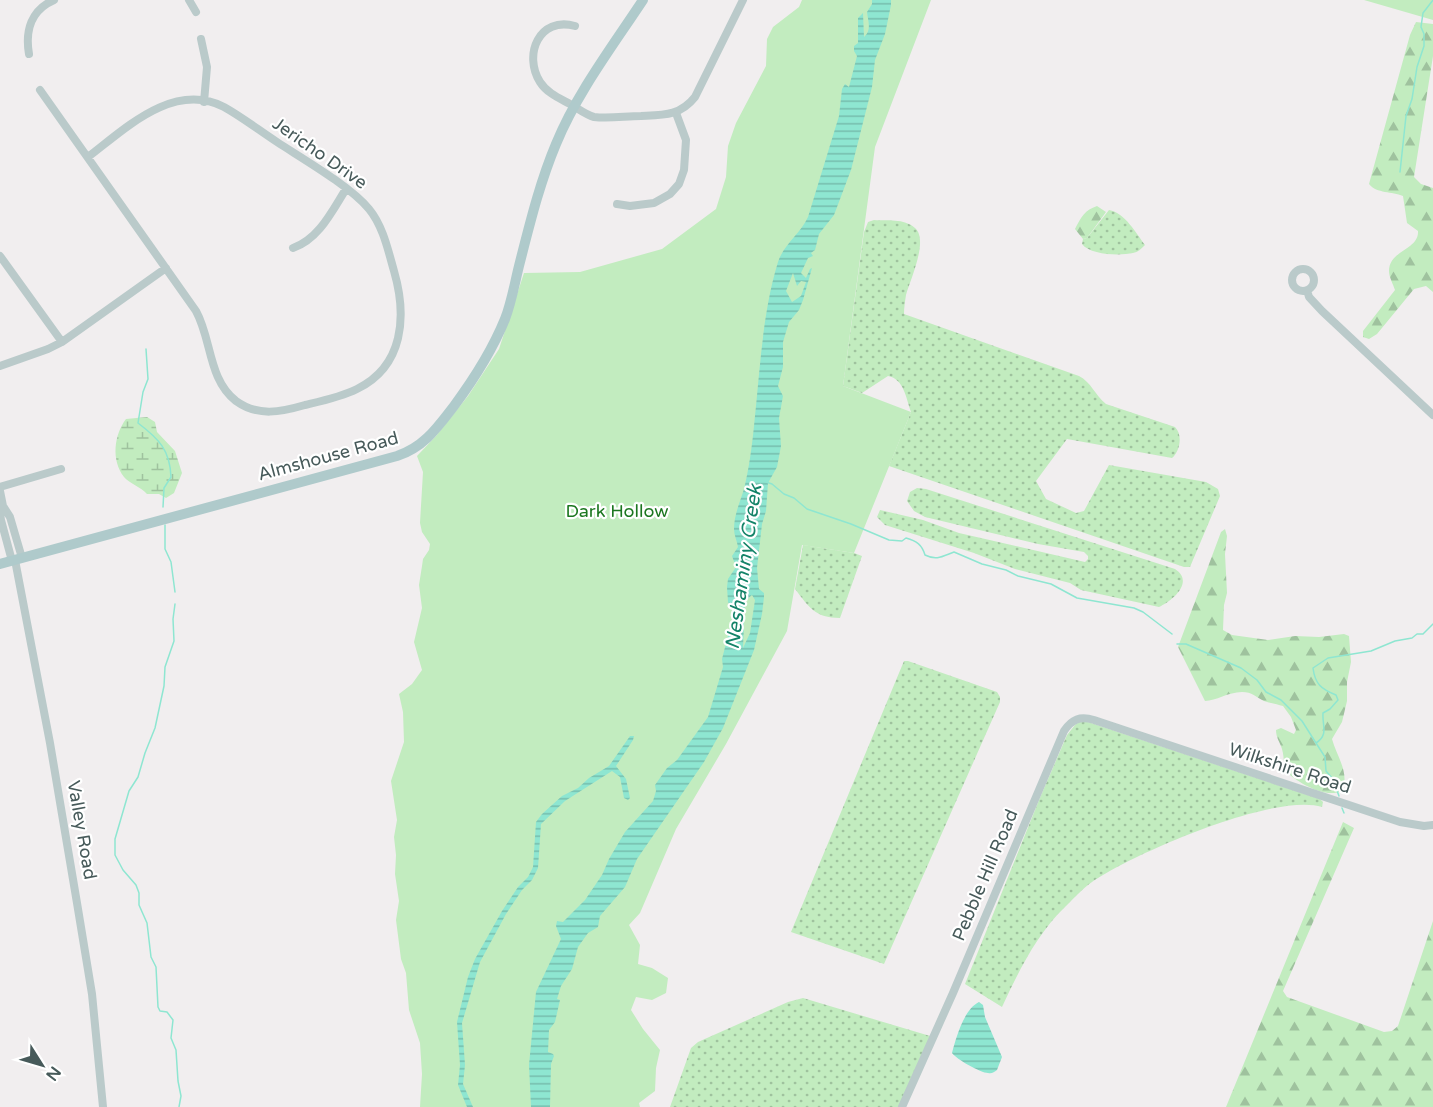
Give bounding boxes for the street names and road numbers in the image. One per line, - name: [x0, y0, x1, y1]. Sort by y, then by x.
- street label: Jericho Drive: [268, 112, 372, 194]
- street label: Almshouse Road: [255, 427, 401, 485]
- street label: Wilkshire Road: [1226, 738, 1354, 798]
- street label: Valley Road: [62, 779, 102, 881]
- street label: Pebble Hill Road: [947, 806, 1023, 944]

